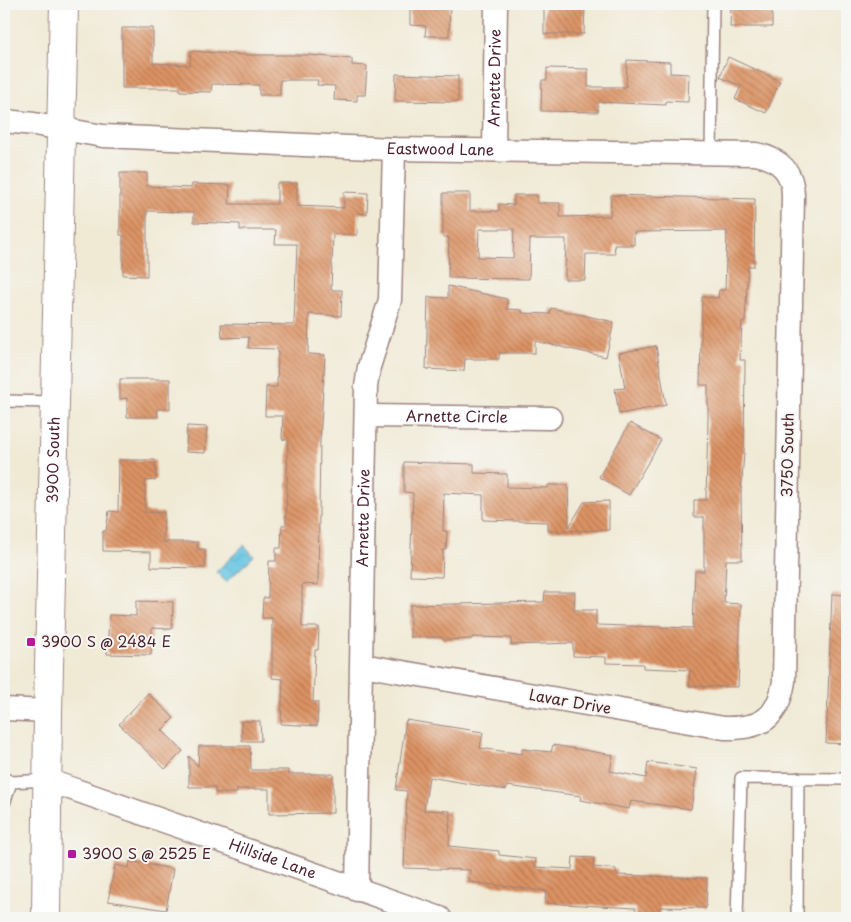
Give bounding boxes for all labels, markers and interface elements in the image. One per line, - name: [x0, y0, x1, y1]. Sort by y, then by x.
- street label: Arnette Drive: [481, 29, 506, 127]
- street label: Eastwood Lane: [386, 136, 494, 160]
- street label: Arnette Circle: [406, 403, 508, 428]
- street label: 3750 South: [774, 412, 799, 498]
- street label: 3900 South: [40, 416, 65, 504]
- street label: Arnette Drive: [350, 469, 375, 567]
- place label: 3900 S @ 2484 E: [41, 629, 171, 652]
- marker: 3900 S @ 2484 E: [25, 636, 37, 648]
- street label: Lavar Drive: [527, 682, 613, 719]
- street label: Hillside Lane: [226, 832, 320, 884]
- place label: 3900 S @ 2525 E: [82, 841, 211, 864]
- marker: 3900 S @ 2525 E: [66, 848, 78, 860]

